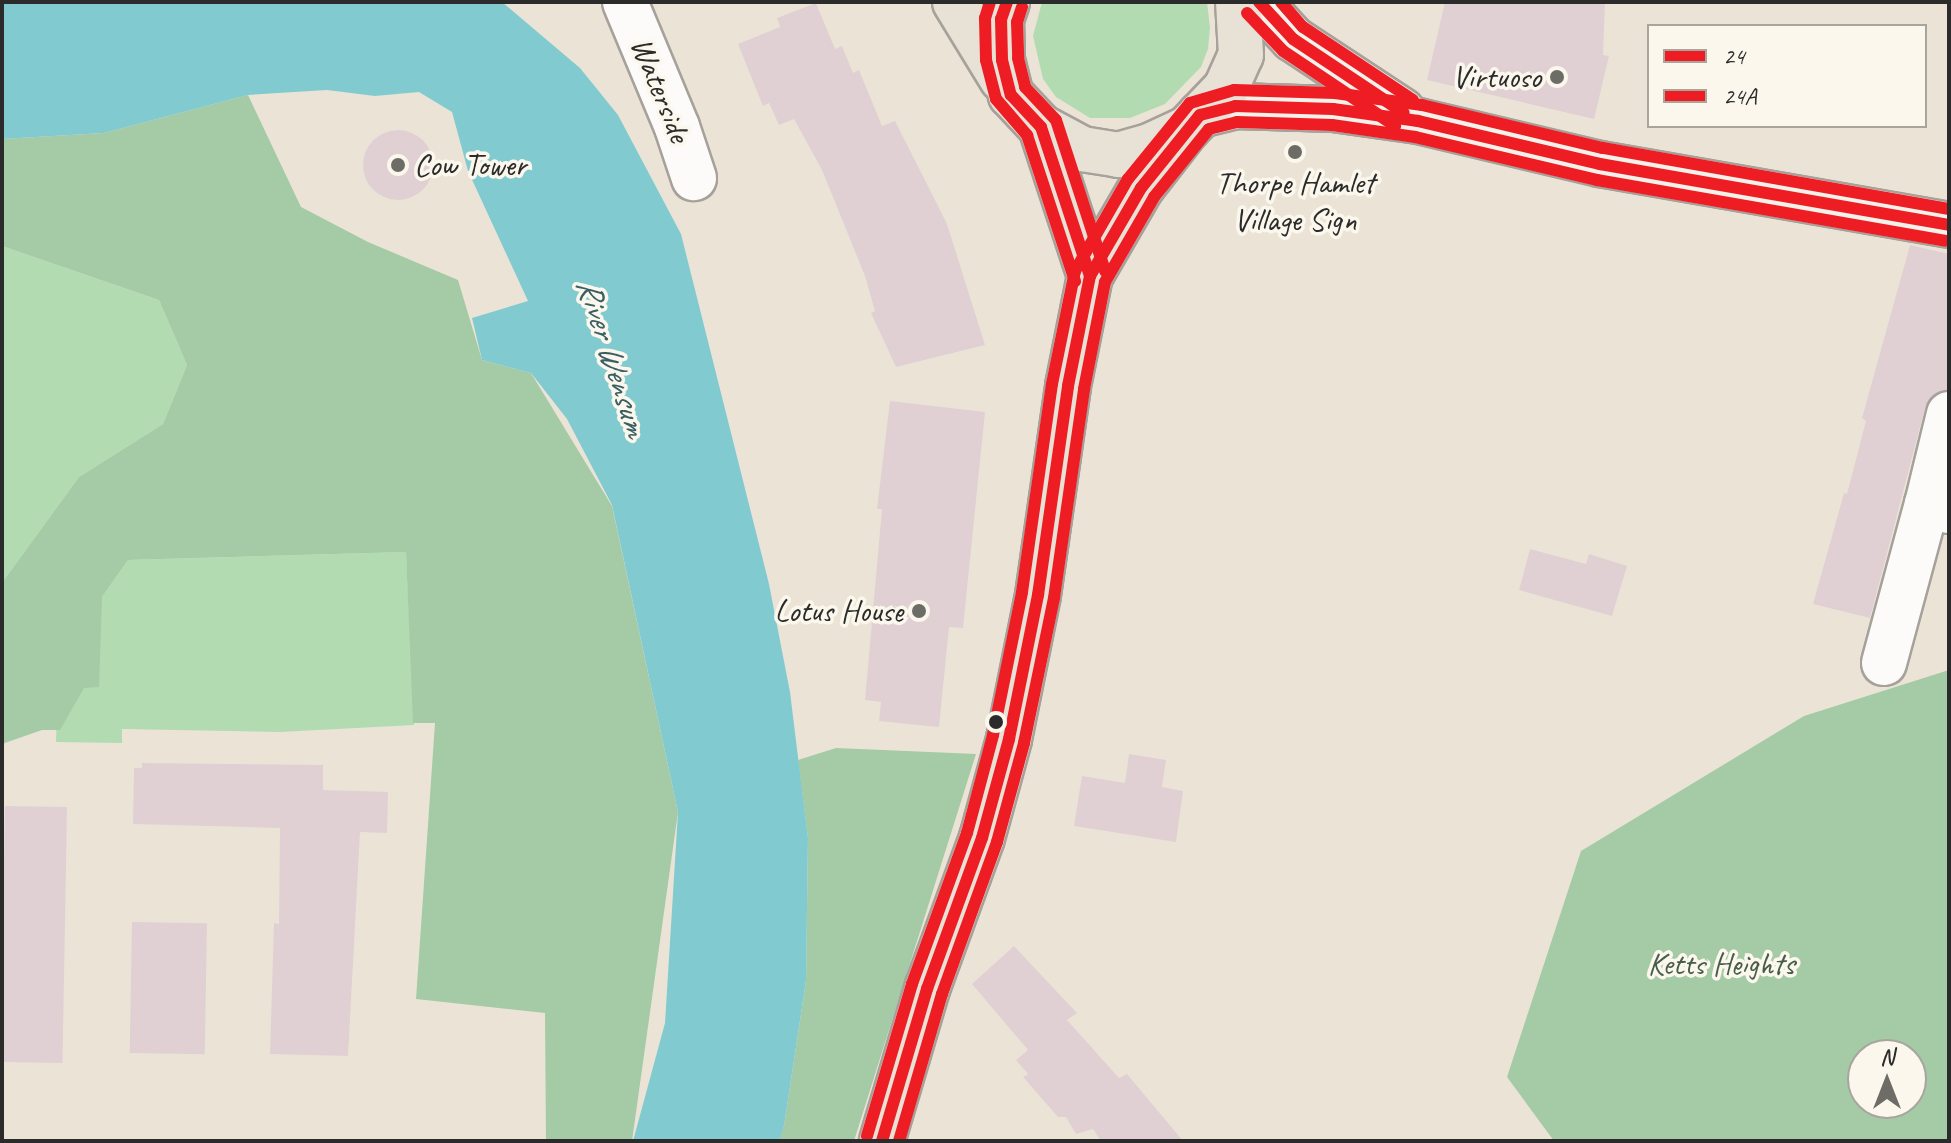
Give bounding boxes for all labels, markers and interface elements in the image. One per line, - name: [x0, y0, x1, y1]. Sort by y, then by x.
- legend: [1647, 24, 1927, 128]
- street label: Waterside: [622, 32, 698, 148]
- text: 24: [1723, 41, 1745, 71]
- place label: Virtuoso: [1452, 58, 1541, 96]
- marker: Virtuoso: [1548, 68, 1566, 86]
- text: 24A: [1723, 81, 1757, 111]
- marker: Thorpe Hamlet Village Sign: [1286, 143, 1304, 161]
- place label: Cow Tower: [414, 146, 526, 184]
- marker: Cow Tower: [389, 156, 407, 174]
- place label: Thorpe Hamlet Village Sign: [1215, 165, 1375, 240]
- water label: River Wensum: [569, 274, 657, 440]
- place label: Lotus House: [775, 592, 903, 630]
- marker: Lotus House: [910, 602, 928, 620]
- unlabelled marker: [988, 714, 1004, 730]
- park label: Ketts Heights: [1648, 945, 1794, 983]
- north arrow: [1847, 1039, 1927, 1119]
- text: N: [1880, 1043, 1894, 1071]

